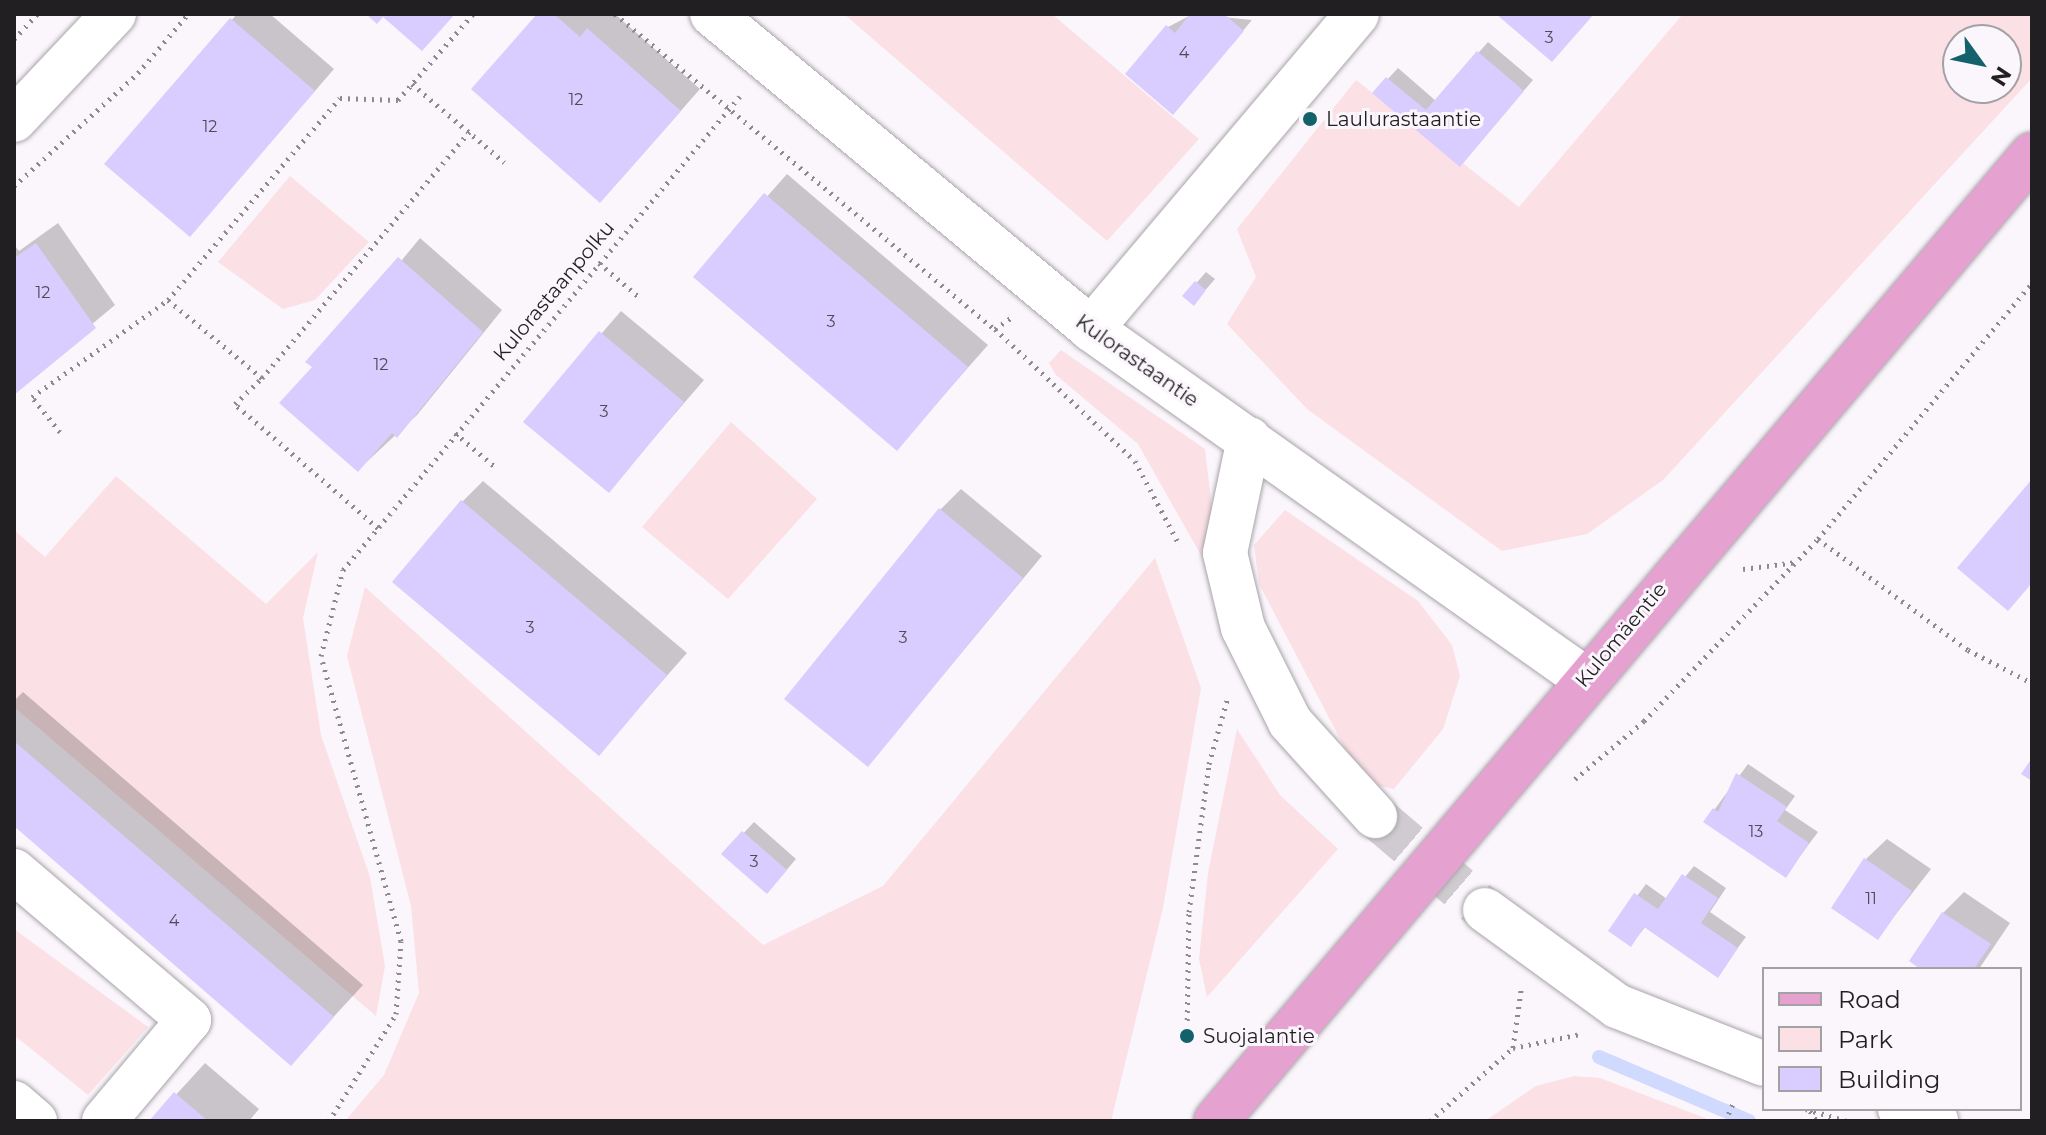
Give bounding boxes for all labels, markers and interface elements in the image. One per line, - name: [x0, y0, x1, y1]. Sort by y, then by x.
- north arrow: [1942, 24, 2022, 104]
- house number: 3: [1544, 28, 1554, 48]
- house number: 4: [1179, 43, 1189, 63]
- text: N: [1985, 61, 2017, 91]
- house number: 12: [569, 90, 583, 110]
- place label: Laulurastaantie: [1326, 107, 1481, 131]
- marker: Laulurastaantie: [1301, 110, 1319, 128]
- house number: 12: [203, 117, 217, 137]
- street label: Kulorastaanpolku: [488, 216, 620, 366]
- house number: 12: [36, 283, 50, 303]
- street label: Kulorastaantie: [1071, 310, 1203, 412]
- house number: 3: [826, 312, 836, 332]
- house number: 12: [374, 355, 388, 375]
- house number: 3: [599, 402, 609, 422]
- street label: Kulomäentie: [1570, 578, 1672, 692]
- house number: 3: [525, 618, 535, 638]
- house number: 3: [898, 628, 908, 648]
- house number: 13: [1749, 822, 1763, 842]
- house number: 3: [749, 852, 759, 872]
- house number: 11: [1865, 889, 1877, 909]
- house number: 4: [169, 911, 179, 931]
- legend: [1762, 967, 2022, 1111]
- text: Road: [1838, 985, 1901, 1014]
- place label: Suojalantie: [1203, 1024, 1315, 1048]
- text: Park: [1838, 1025, 1893, 1054]
- marker: Suojalantie: [1178, 1027, 1196, 1045]
- text: Building: [1838, 1065, 1941, 1094]

